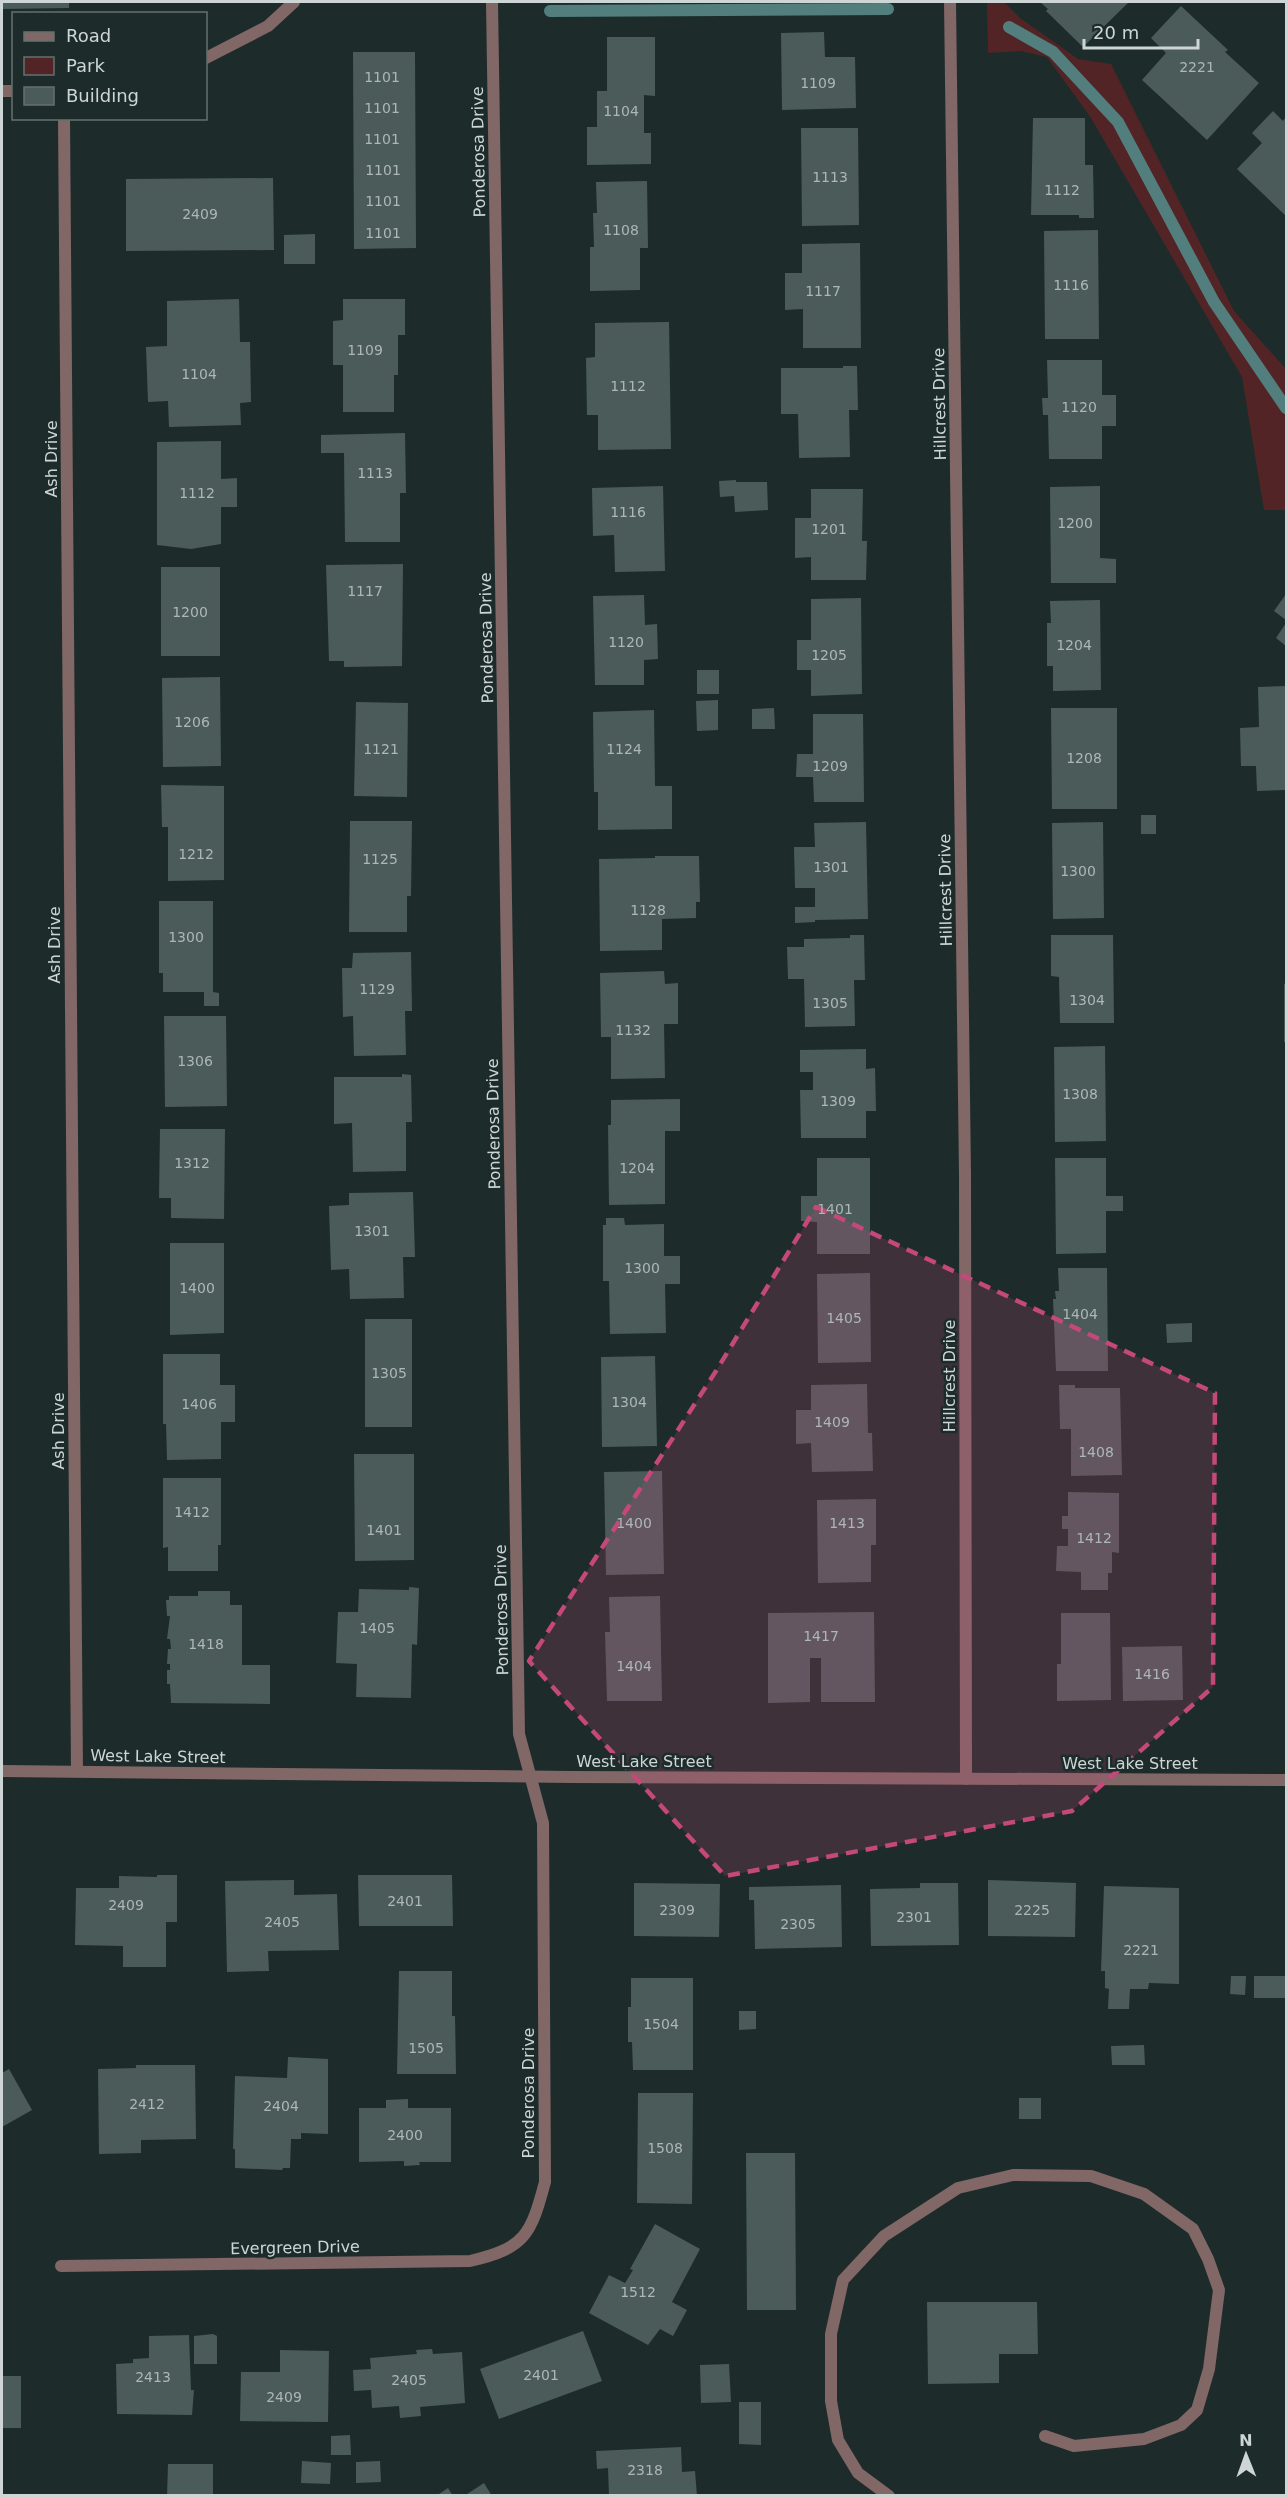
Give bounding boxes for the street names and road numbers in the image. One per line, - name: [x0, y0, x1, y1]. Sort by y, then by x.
- street label: Ponderosa Drive: [468, 86, 489, 218]
- street label: Hillcrest Drive: [929, 348, 950, 460]
- street label: Ash Drive: [42, 420, 61, 498]
- street label: Ponderosa Drive: [476, 572, 497, 704]
- street label: Hillcrest Drive: [935, 834, 956, 946]
- street label: Ash Drive: [45, 906, 64, 984]
- street label: Ponderosa Drive: [483, 1058, 504, 1190]
- street label: Hillcrest Drive: [940, 1320, 959, 1432]
- street label: Ash Drive: [49, 1392, 68, 1470]
- street label: Ponderosa Drive: [491, 1544, 512, 1676]
- street label: West Lake Street: [90, 1746, 226, 1767]
- street label: West Lake Street: [576, 1752, 712, 1771]
- street label: West Lake Street: [1062, 1754, 1198, 1773]
- street label: Ponderosa Drive: [519, 2028, 538, 2158]
- street label: Evergreen Drive: [230, 2237, 360, 2258]

